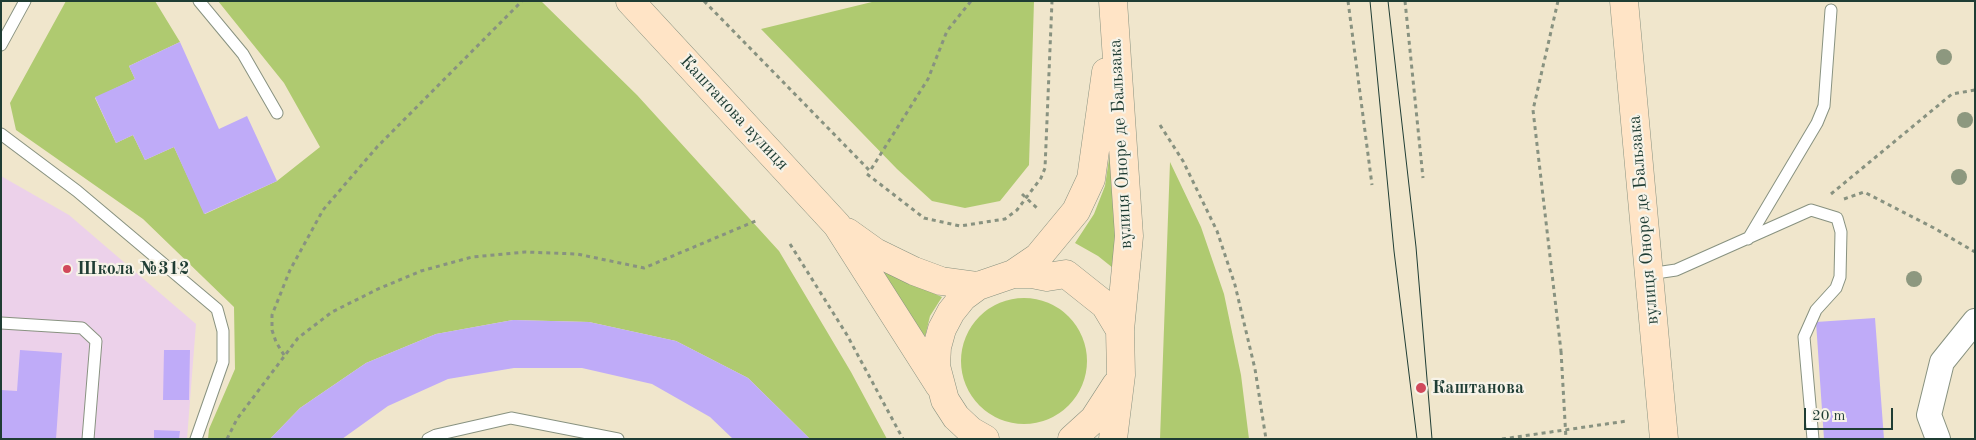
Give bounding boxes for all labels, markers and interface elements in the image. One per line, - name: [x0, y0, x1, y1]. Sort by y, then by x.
- street label: вулиця Оноре де Бальзака: [1105, 39, 1137, 249]
- street label: Каштанова вулиця: [675, 51, 793, 175]
- street label: вулиця Оноре де Бальзака: [1624, 114, 1664, 326]
- place label: Школа №312: [77, 258, 190, 280]
- marker: Школа №312: [61, 263, 73, 275]
- place label: Каштанова: [1432, 377, 1524, 399]
- marker: Каштанова: [1414, 381, 1428, 395]
- scale bar: [1806, 398, 1895, 430]
- text: 20 m: [1812, 409, 1846, 424]

